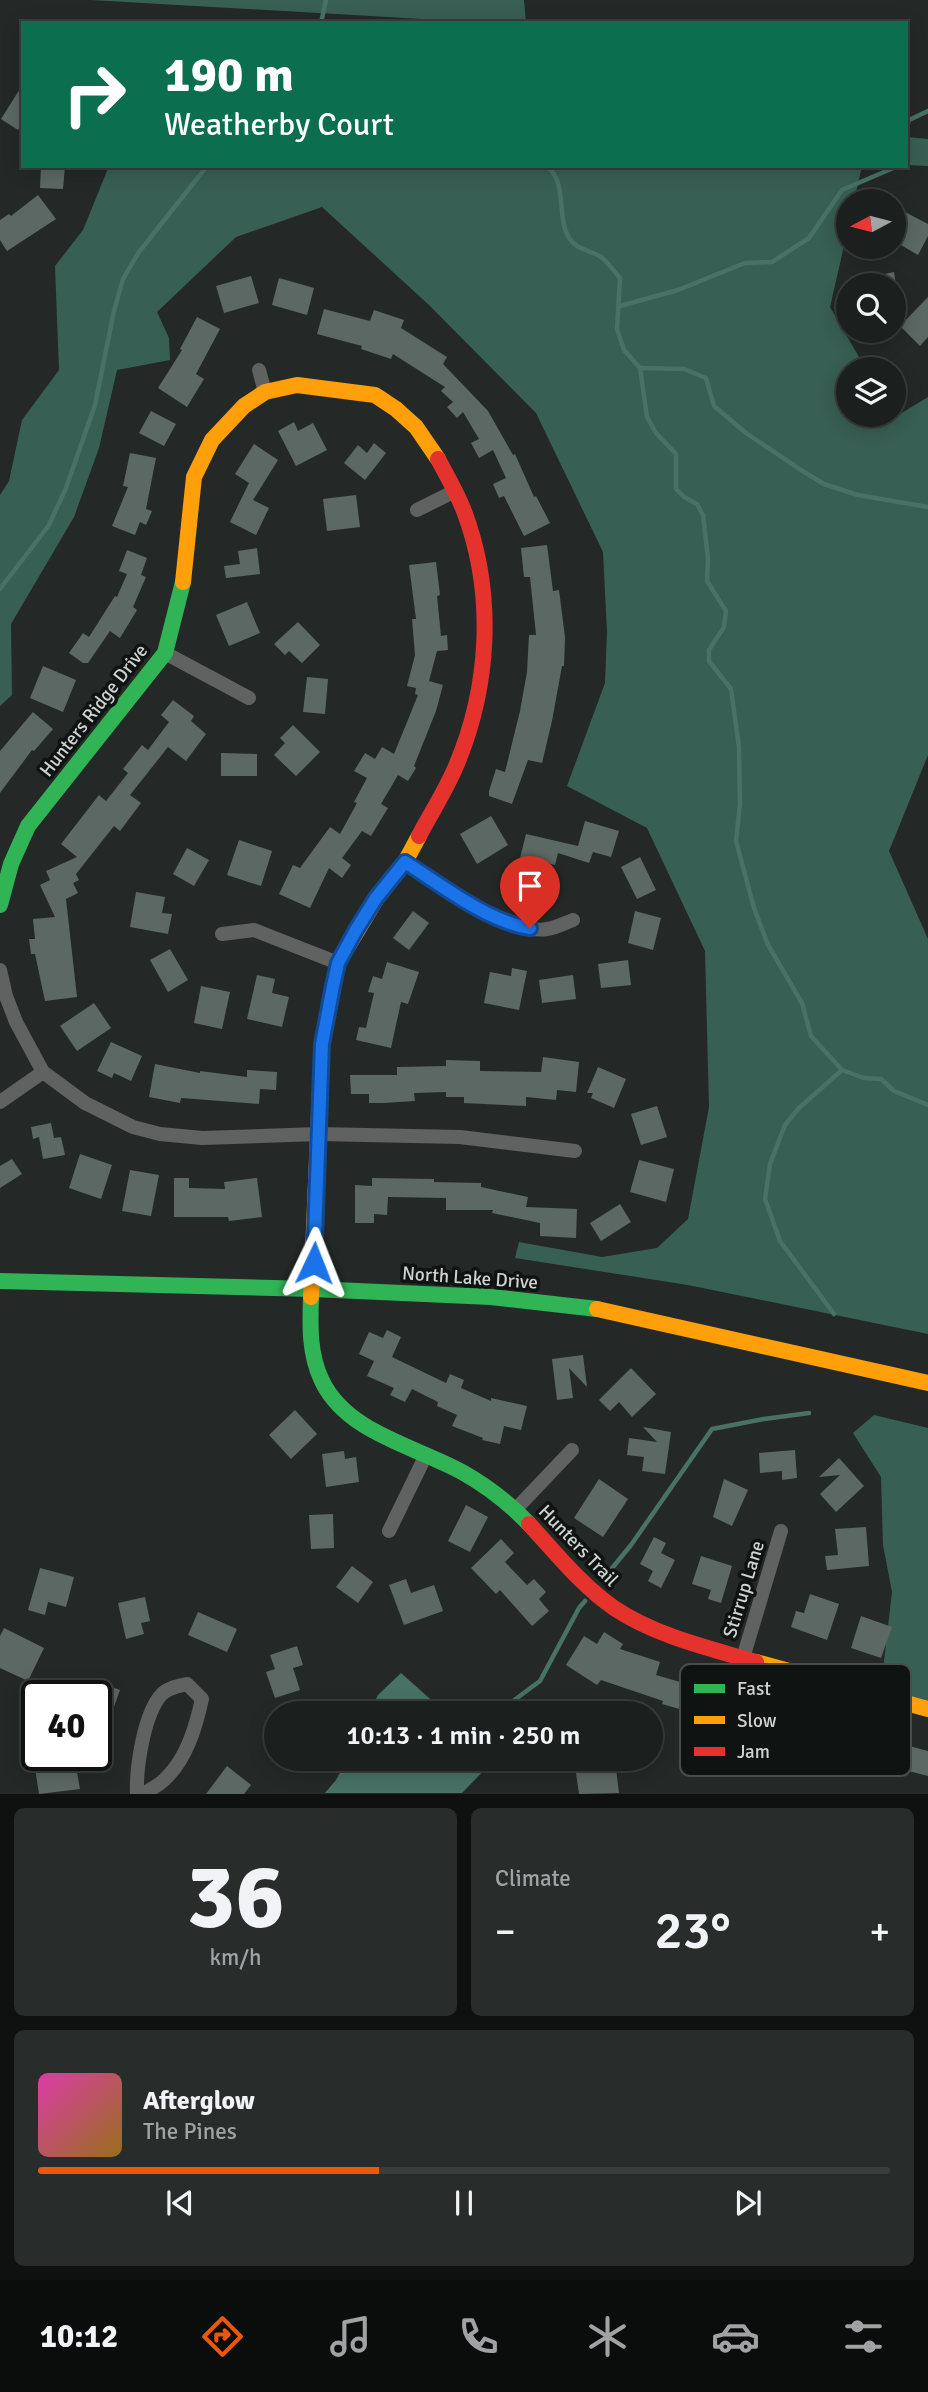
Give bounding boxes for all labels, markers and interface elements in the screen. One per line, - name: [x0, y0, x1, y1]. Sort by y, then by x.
- text: 190 m: [164, 45, 294, 105]
- icon: right: [49, 49, 140, 140]
- text: Weatherby Court: [164, 105, 394, 144]
- north arrow: [836, 189, 906, 259]
- map controls: [836, 189, 906, 427]
- button: search: [836, 273, 906, 343]
- button: layers: [836, 357, 906, 427]
- street label: Hunters Ridge Drive: [34, 639, 153, 782]
- pin: [500, 856, 560, 928]
- icon: arrive: [511, 867, 549, 905]
- position arrow: [277, 1226, 351, 1300]
- street label: North Lake Drive: [401, 1261, 539, 1295]
- street label: Hunters Trail: [533, 1500, 623, 1592]
- street label: Stirrup Lane: [718, 1538, 770, 1641]
- legend: [680, 1664, 911, 1776]
- text: Fast: [737, 1677, 771, 1701]
- speed limit sign: 40: [21, 1680, 112, 1771]
- text: Slow: [737, 1709, 777, 1733]
- text: 10:13 · 1 min · 250 m: [347, 1720, 580, 1752]
- text: Jam: [737, 1740, 770, 1764]
- text: 36: [186, 1841, 285, 1954]
- text: Climate: [495, 1864, 571, 1893]
- text: 23°: [654, 1899, 731, 1963]
- text: −: [495, 1908, 516, 1955]
- text: +: [869, 1908, 890, 1955]
- text: km/h: [209, 1943, 262, 1972]
- text: Afterglow: [143, 2085, 255, 2117]
- text: The Pines: [143, 2117, 237, 2146]
- icon: previous: [161, 2184, 199, 2222]
- icon: pause: [445, 2184, 483, 2222]
- icon: next: [729, 2184, 767, 2222]
- icon: directions: [198, 2312, 247, 2361]
- icon: music: [326, 2312, 375, 2361]
- icon: phone: [454, 2312, 503, 2361]
- icon: climate: [583, 2312, 632, 2361]
- icon: car: [711, 2312, 760, 2361]
- icon: filters: [839, 2312, 888, 2361]
- text: 10:12: [40, 2317, 118, 2356]

